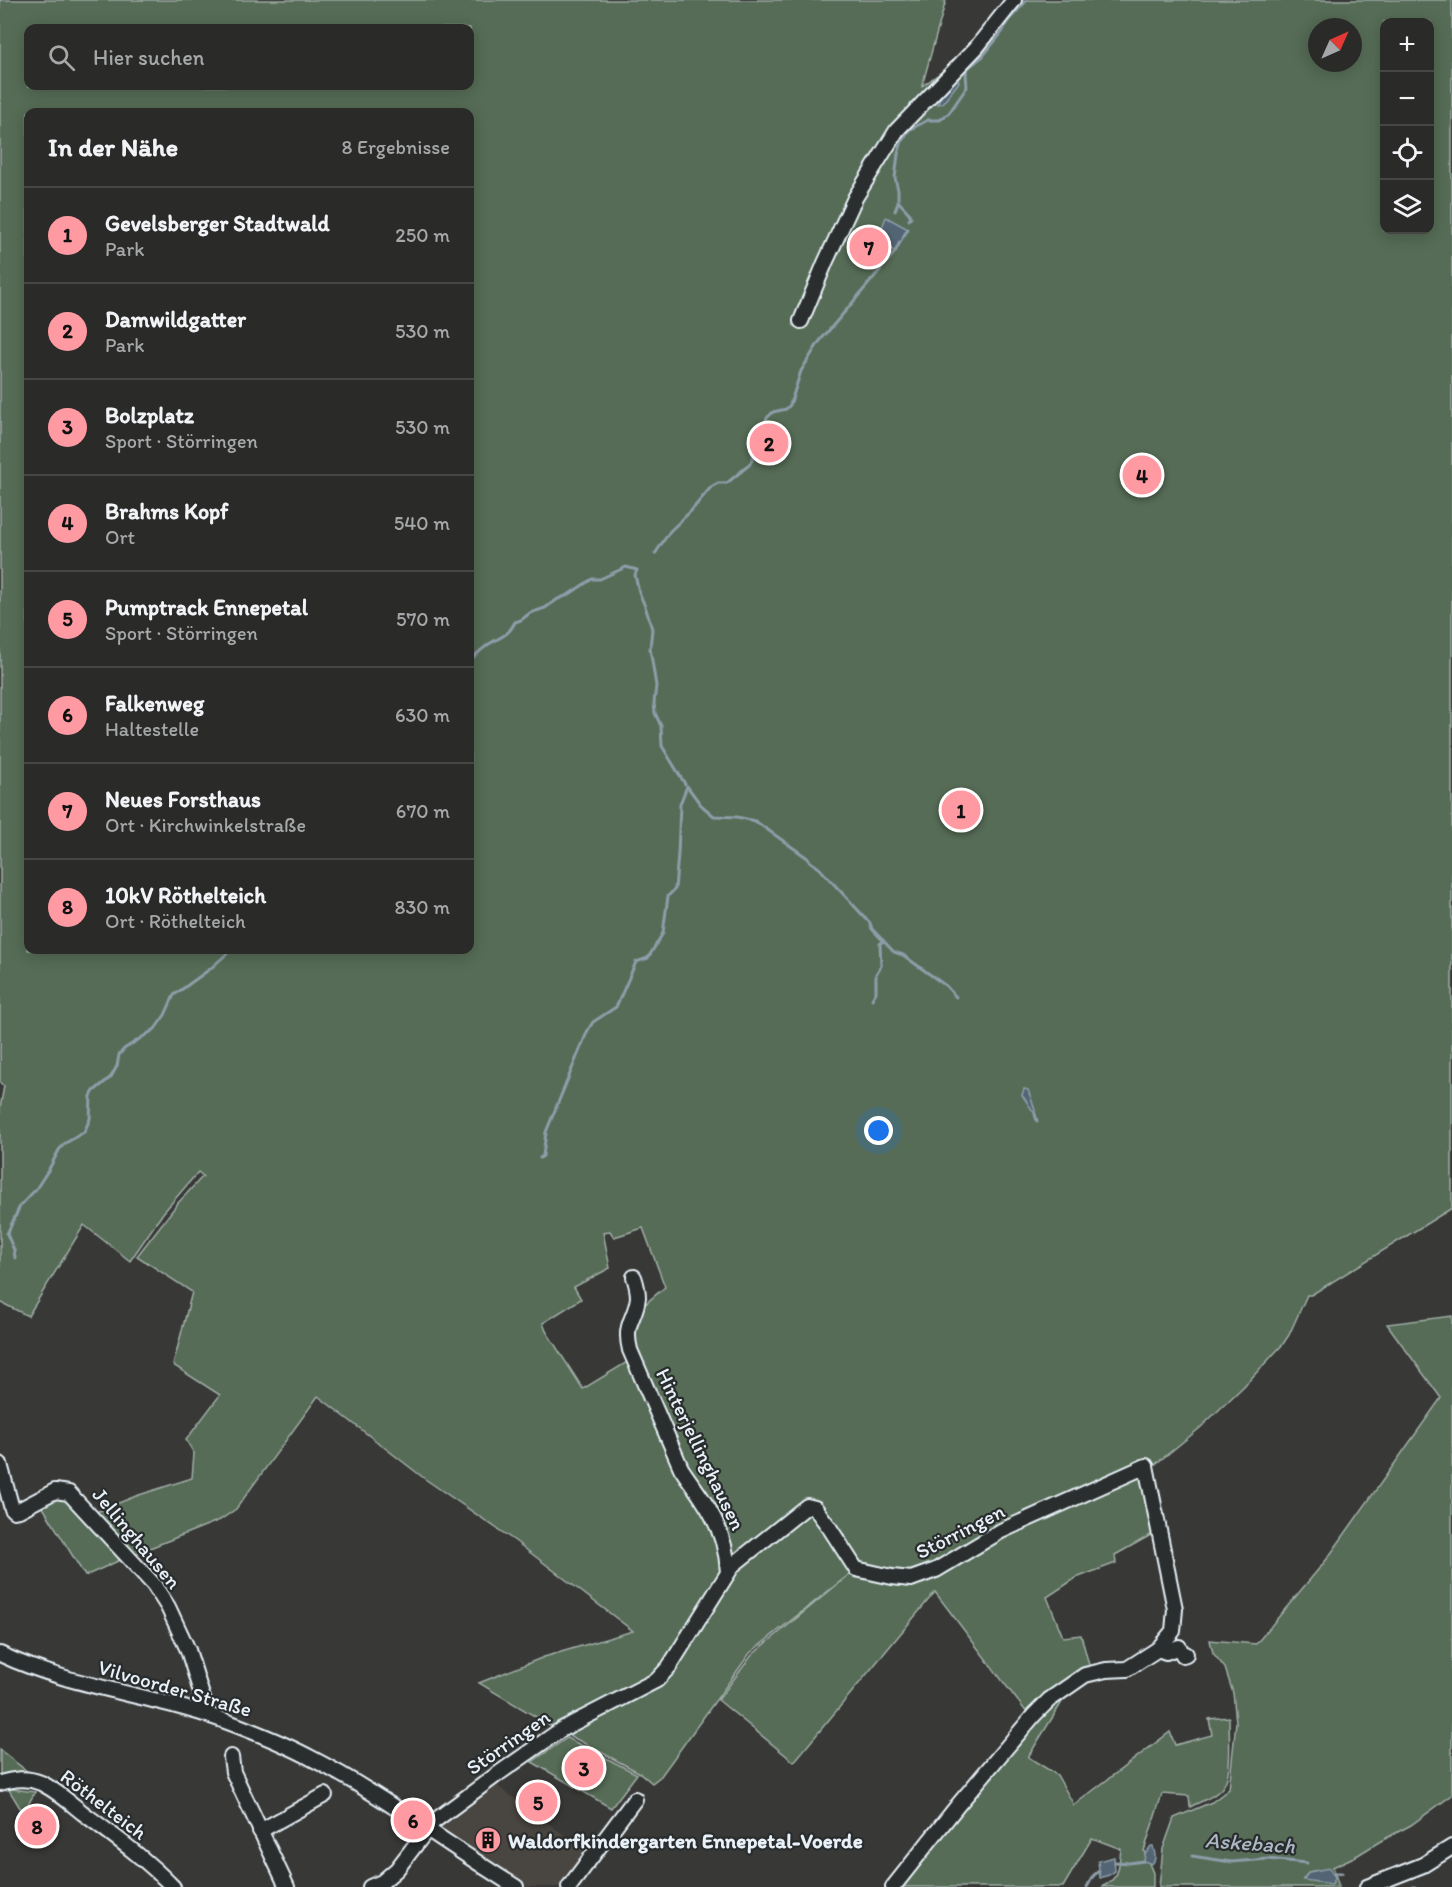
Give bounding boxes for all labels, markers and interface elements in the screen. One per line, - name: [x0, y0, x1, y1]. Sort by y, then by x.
- north arrow: [1308, 18, 1362, 72]
- map controls: [1380, 18, 1434, 234]
- button: +: [1380, 18, 1434, 72]
- search box: [24, 24, 474, 90]
- icon: search: [45, 41, 78, 74]
- text: Hier suchen: [93, 44, 204, 71]
- button: −: [1380, 72, 1434, 126]
- button: locate: [1380, 126, 1434, 180]
- text: In der Nähe: [48, 131, 178, 163]
- text: 8 Ergebnisse: [342, 135, 450, 159]
- button: layers: [1380, 180, 1434, 234]
- text: Gevelsberger Stadtwald: [105, 210, 330, 237]
- text: 1: [63, 223, 72, 247]
- text: 250 m: [395, 223, 450, 247]
- pin: 7: [850, 224, 888, 270]
- text: Park: [105, 237, 144, 261]
- text: Damwildgatter: [105, 306, 246, 333]
- text: 2: [62, 319, 73, 343]
- text: 530 m: [395, 319, 450, 343]
- text: Park: [105, 333, 144, 357]
- text: Bolzplatz: [105, 402, 194, 429]
- text: 3: [62, 415, 73, 439]
- text: 530 m: [395, 415, 450, 439]
- pin: 2: [750, 420, 788, 466]
- text: Sport · Störringen: [105, 429, 258, 453]
- pin: 4: [1122, 452, 1162, 498]
- text: Brahms Kopf: [105, 498, 228, 525]
- text: 4: [61, 511, 74, 535]
- text: 540 m: [394, 511, 450, 535]
- text: Ort: [105, 525, 135, 549]
- text: Pumptrack Ennepetal: [105, 594, 308, 621]
- text: 5: [62, 607, 73, 631]
- text: 570 m: [396, 607, 450, 631]
- text: Sport · Störringen: [105, 621, 258, 645]
- text: Falkenweg: [105, 690, 204, 717]
- text: 6: [62, 703, 73, 727]
- text: 630 m: [395, 703, 450, 727]
- text: Haltestelle: [105, 717, 199, 741]
- text: Neues Forsthaus: [105, 786, 261, 813]
- pin: 1: [942, 788, 980, 832]
- text: 7: [63, 799, 72, 823]
- text: 670 m: [396, 799, 450, 823]
- text: Ort · Kirchwinkelstraße: [105, 813, 306, 837]
- text: 10kV Röthelteich: [105, 882, 266, 909]
- text: 8: [62, 895, 73, 919]
- text: 830 m: [395, 895, 450, 919]
- text: Ort · Röthelteich: [105, 909, 246, 933]
- your location: [864, 1116, 893, 1145]
- street label: Hinterjellinghausen: [651, 1364, 751, 1534]
- street label: Jellinghausen: [87, 1482, 187, 1594]
- street label: Störringen: [911, 1498, 1009, 1564]
- street label: Vilvoorder Straße: [95, 1654, 255, 1722]
- street label: Störringen: [461, 1704, 555, 1780]
- pin: 3: [564, 1746, 604, 1790]
- street label: Röthelteich: [56, 1763, 152, 1845]
- pin: 5: [518, 1780, 558, 1824]
- pin: 6: [394, 1798, 432, 1842]
- pin: 8: [18, 1804, 57, 1848]
- building icon: Waldorfkindergarten Ennepetal-Voerde: [473, 1825, 503, 1855]
- water label: Askebach: [1204, 1826, 1296, 1860]
- place label: Waldorfkindergarten Ennepetal-Voerde: [508, 1828, 863, 1854]

